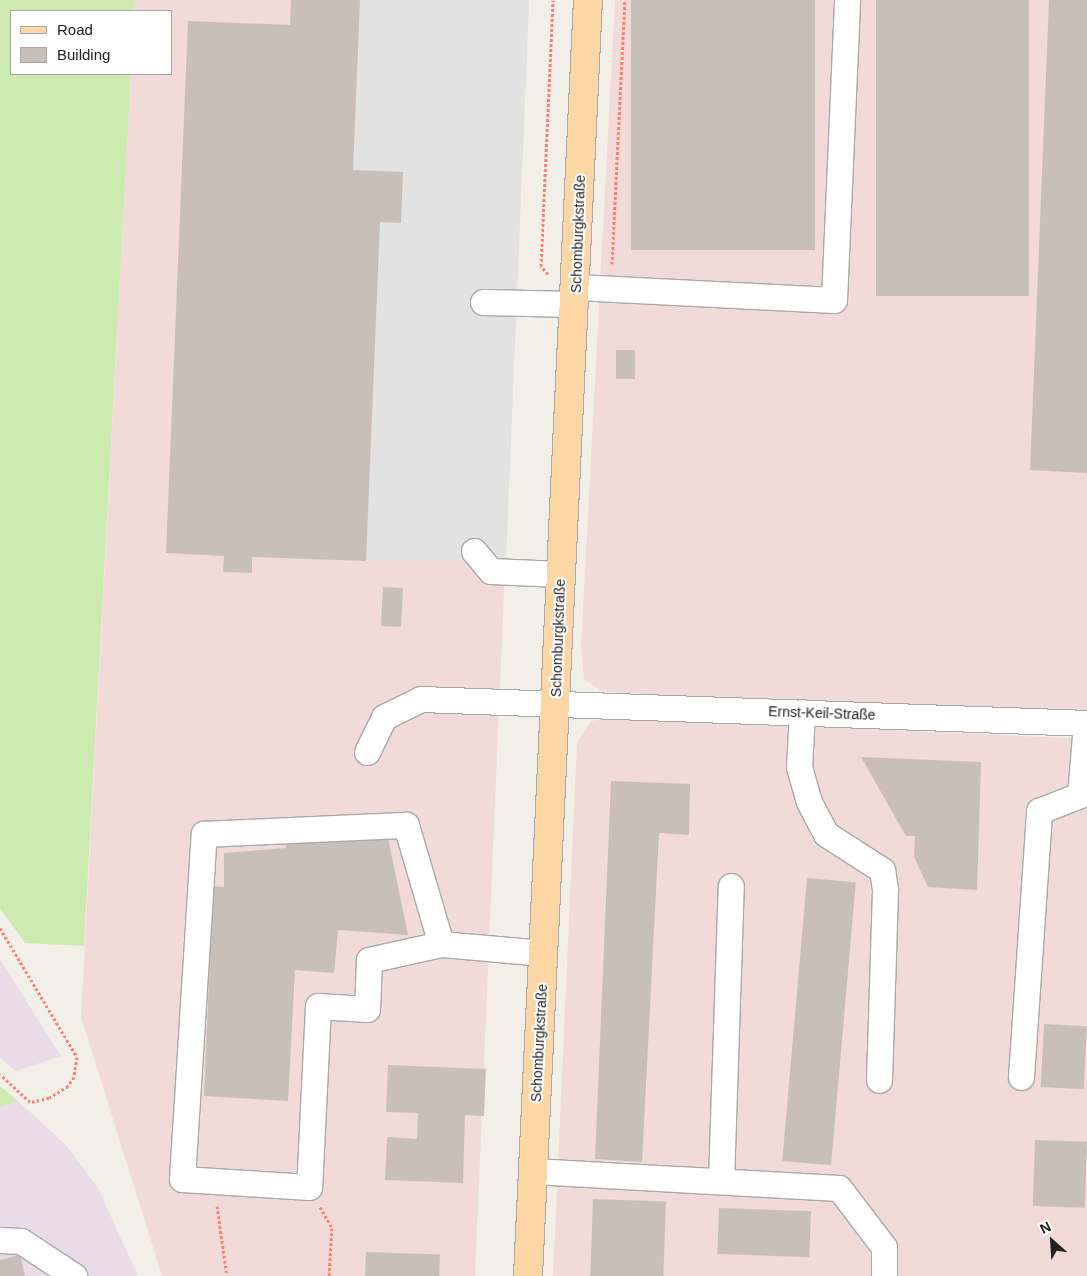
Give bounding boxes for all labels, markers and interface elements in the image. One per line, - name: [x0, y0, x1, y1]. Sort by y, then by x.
- legend: [10, 10, 172, 75]
- text: Road: [57, 21, 93, 38]
- text: Building: [57, 46, 110, 63]
- street label: Schomburgkstraße: [568, 175, 588, 293]
- street label: Schomburgkstraße: [548, 579, 568, 697]
- street label: Ernst-Keil-Straße: [768, 703, 876, 723]
- street label: Schomburgkstraße: [528, 984, 550, 1102]
- north arrow: [1027, 1216, 1077, 1266]
- text: N: [1037, 1218, 1053, 1237]

